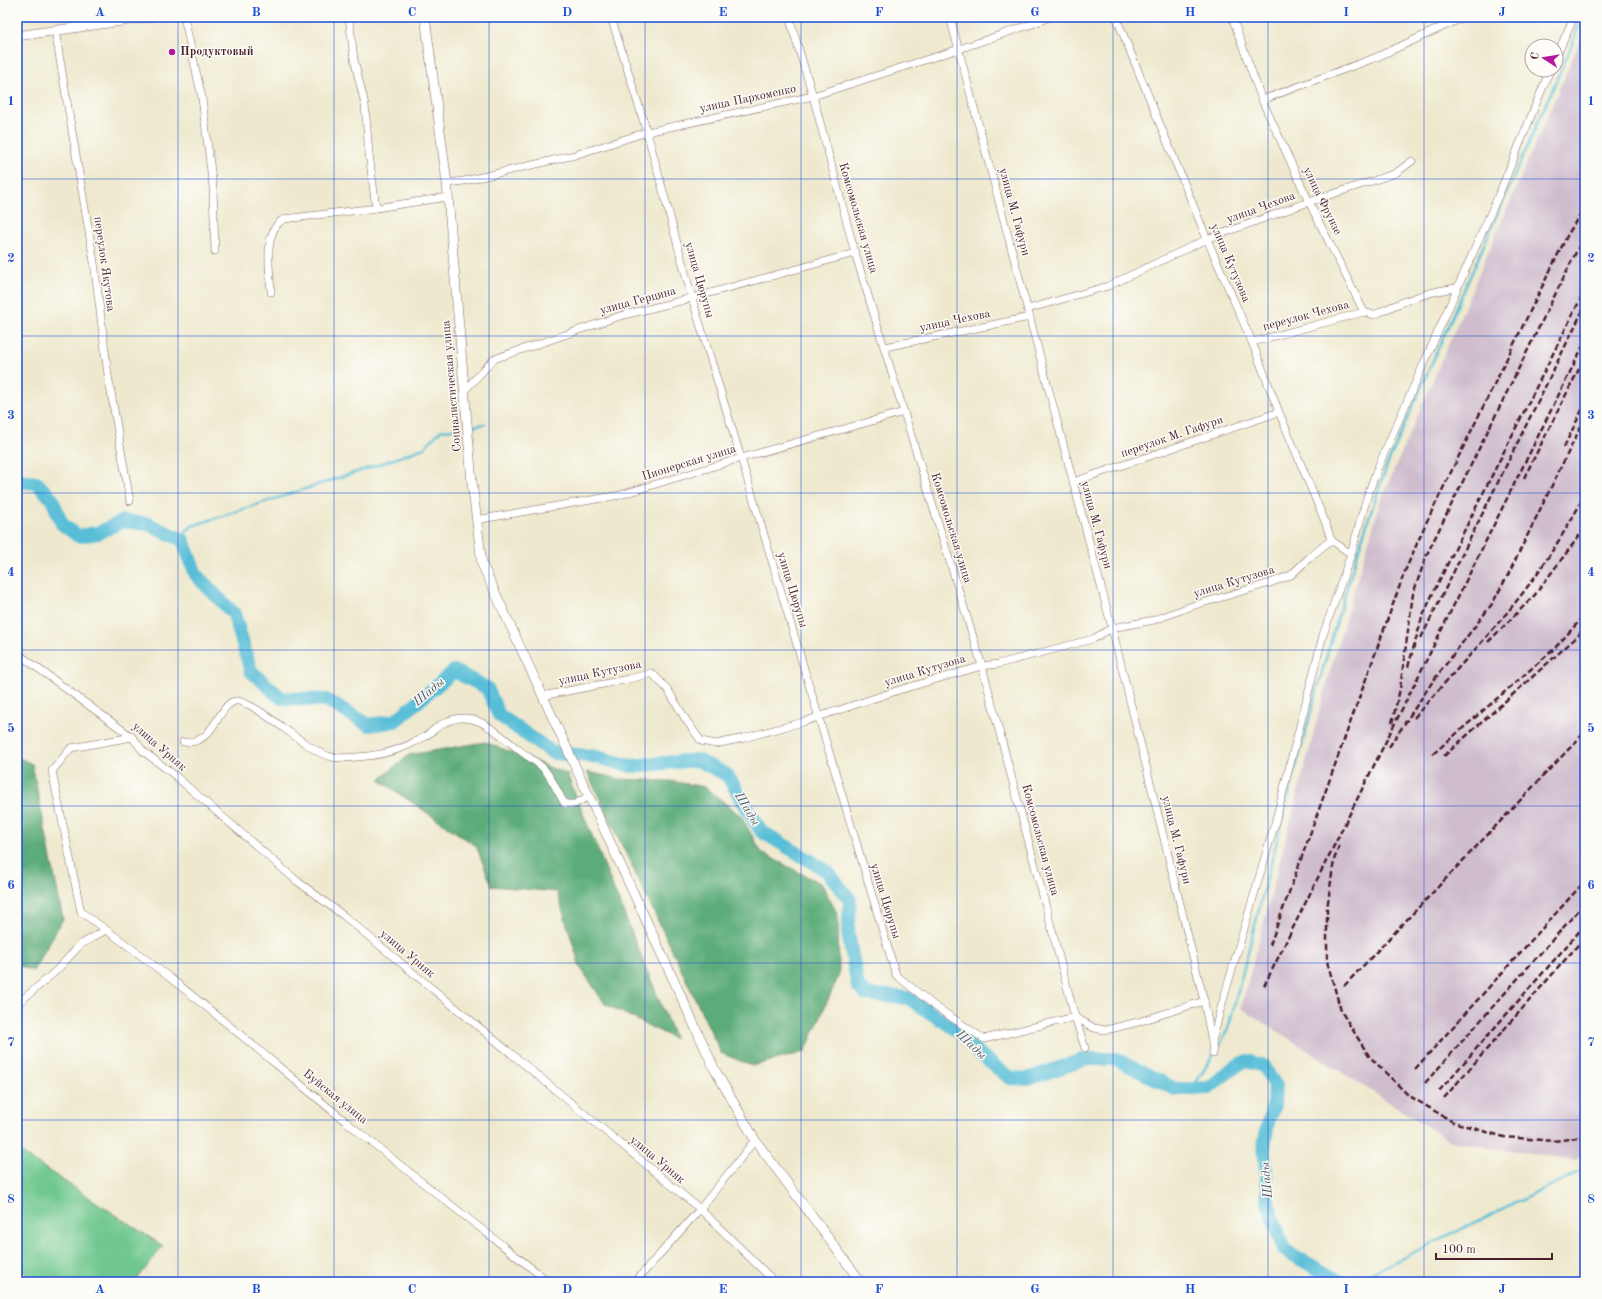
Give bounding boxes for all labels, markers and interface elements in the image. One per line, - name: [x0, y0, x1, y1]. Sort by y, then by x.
- text: A: [95, 6, 105, 19]
- text: B: [251, 6, 261, 19]
- text: C: [408, 6, 416, 19]
- text: D: [562, 6, 572, 19]
- text: E: [719, 6, 728, 19]
- text: F: [875, 6, 884, 19]
- text: G: [1030, 6, 1040, 19]
- text: H: [1185, 6, 1196, 19]
- text: I: [1343, 6, 1349, 19]
- text: J: [1498, 6, 1506, 19]
- north arrow: [1524, 38, 1564, 78]
- place label: Продуктовый: [180, 46, 254, 58]
- marker: Продуктовый: [167, 47, 177, 57]
- text: С: [1530, 52, 1542, 61]
- street label: улица Пархоменко: [699, 83, 797, 115]
- text: 1: [7, 95, 15, 108]
- text: 1: [1587, 95, 1595, 108]
- street label: Комсомольская улица: [836, 161, 880, 275]
- street label: улица Фрунзе: [1300, 165, 1344, 237]
- street label: улица М. Гафури: [996, 167, 1032, 257]
- street label: улица Чехова: [1225, 190, 1297, 226]
- street label: переулок Якутова: [91, 216, 117, 312]
- street label: улица Кутузова: [1208, 222, 1252, 304]
- street label: улица Цюрупы: [682, 241, 716, 319]
- text: 2: [7, 252, 15, 265]
- text: 2: [1587, 252, 1595, 265]
- street label: улица Герцина: [599, 285, 677, 317]
- street label: переулок Чехова: [1262, 299, 1351, 333]
- street label: улица Чехова: [919, 308, 992, 334]
- street label: Социалистическая улица: [440, 320, 464, 452]
- text: 3: [7, 409, 15, 422]
- text: 3: [1587, 409, 1595, 422]
- street label: переулок М. Гафури: [1119, 414, 1225, 460]
- street label: Пионерская улица: [641, 443, 738, 483]
- street label: Комсомольская улица: [928, 471, 974, 585]
- street label: улица М. Гафури: [1078, 480, 1114, 570]
- street label: улица Цюрупы: [775, 551, 809, 629]
- street label: улица Кутузова: [1192, 564, 1276, 600]
- text: 4: [7, 566, 15, 579]
- text: 4: [1587, 566, 1595, 579]
- street label: улица Кутузова: [883, 653, 967, 689]
- street label: улица Кутузова: [558, 658, 642, 688]
- water label: Шады: [410, 675, 447, 709]
- street label: улица Урняк: [130, 720, 188, 774]
- text: 5: [7, 722, 15, 735]
- text: 5: [1587, 722, 1595, 735]
- street label: Комсомольская улица: [1019, 783, 1061, 897]
- water label: Шады: [731, 789, 762, 828]
- street label: улица М. Гафури: [1159, 795, 1193, 885]
- street label: улица Цюрупы: [868, 862, 902, 940]
- text: 6: [7, 879, 15, 892]
- text: 6: [1587, 879, 1595, 892]
- street label: улица Урняк: [377, 928, 437, 980]
- water label: Шады: [952, 1027, 989, 1062]
- text: 7: [7, 1036, 15, 1049]
- text: 7: [1587, 1036, 1595, 1049]
- street label: Буйская улица: [301, 1068, 369, 1126]
- street label: улица Урняк: [627, 1134, 687, 1186]
- water label: Шады: [1259, 1161, 1275, 1200]
- text: 8: [7, 1193, 15, 1206]
- text: 8: [1587, 1193, 1595, 1206]
- scale bar: [1436, 1235, 1552, 1261]
- text: 100 m: [1442, 1244, 1476, 1256]
- text: A: [95, 1283, 105, 1296]
- text: B: [251, 1283, 261, 1296]
- text: C: [408, 1283, 416, 1296]
- text: D: [562, 1283, 572, 1296]
- text: E: [719, 1283, 728, 1296]
- text: F: [875, 1283, 884, 1296]
- text: G: [1030, 1283, 1040, 1296]
- text: H: [1185, 1283, 1196, 1296]
- text: I: [1343, 1283, 1349, 1296]
- text: J: [1498, 1283, 1506, 1296]

